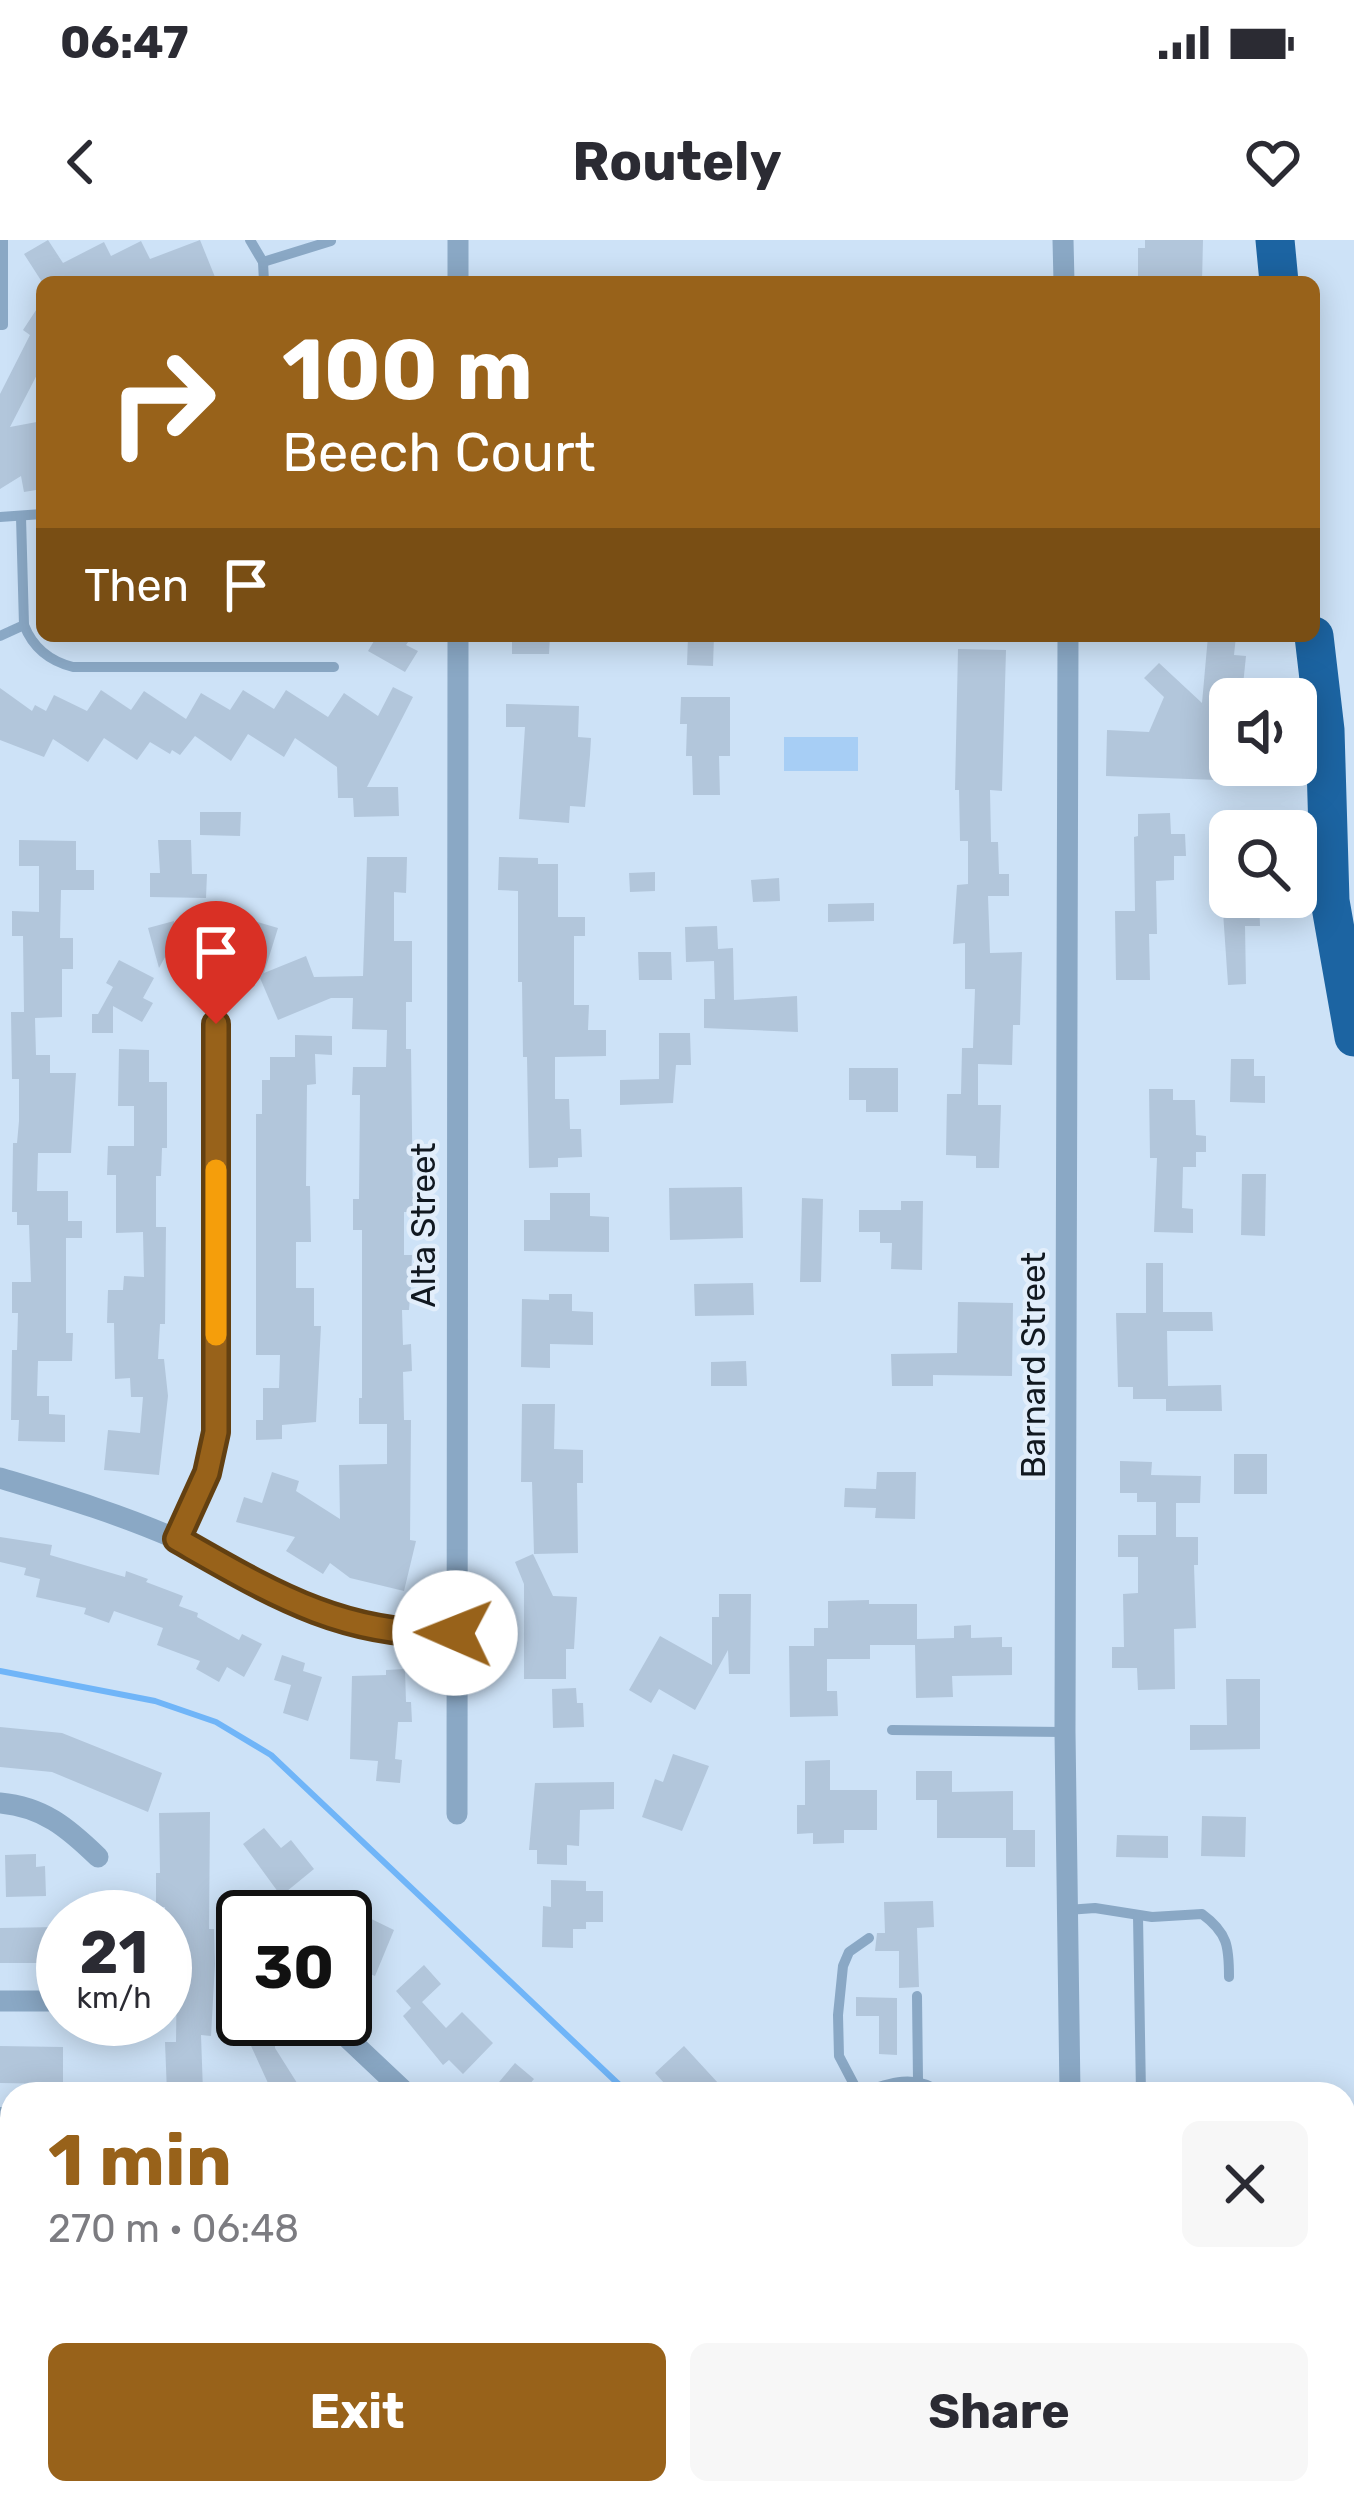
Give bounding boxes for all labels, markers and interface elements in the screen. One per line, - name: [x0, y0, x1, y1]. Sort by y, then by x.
- text: 06:47: [60, 16, 188, 69]
- icon: back: [48, 129, 114, 195]
- icon: heart: [1240, 129, 1306, 195]
- text: Routely: [572, 130, 782, 194]
- text: 100 m: [282, 320, 533, 420]
- icon: right: [84, 324, 240, 480]
- text: Beech Court: [282, 421, 596, 485]
- icon: arrive: [213, 552, 279, 618]
- text: Then: [84, 559, 189, 612]
- map controls: [1209, 678, 1317, 918]
- button: sound: [1209, 678, 1317, 786]
- button: search: [1209, 810, 1317, 918]
- pin: [165, 901, 267, 1024]
- icon: arrive: [183, 919, 249, 985]
- street label: Alta Street: [404, 1143, 443, 1307]
- street label: Barnard Street: [1014, 1252, 1053, 1478]
- position arrow: [392, 1570, 518, 1696]
- speed limit sign: 30: [216, 1890, 372, 2046]
- text: 21: [80, 1917, 148, 1988]
- text: km/h: [77, 1980, 151, 2016]
- text: 1 min: [48, 2118, 232, 2203]
- button: close: [1182, 2121, 1308, 2247]
- text: 270 m · 06:48: [48, 2206, 299, 2252]
- button: Exit: [48, 2343, 666, 2481]
- button: Share: [690, 2343, 1308, 2481]

